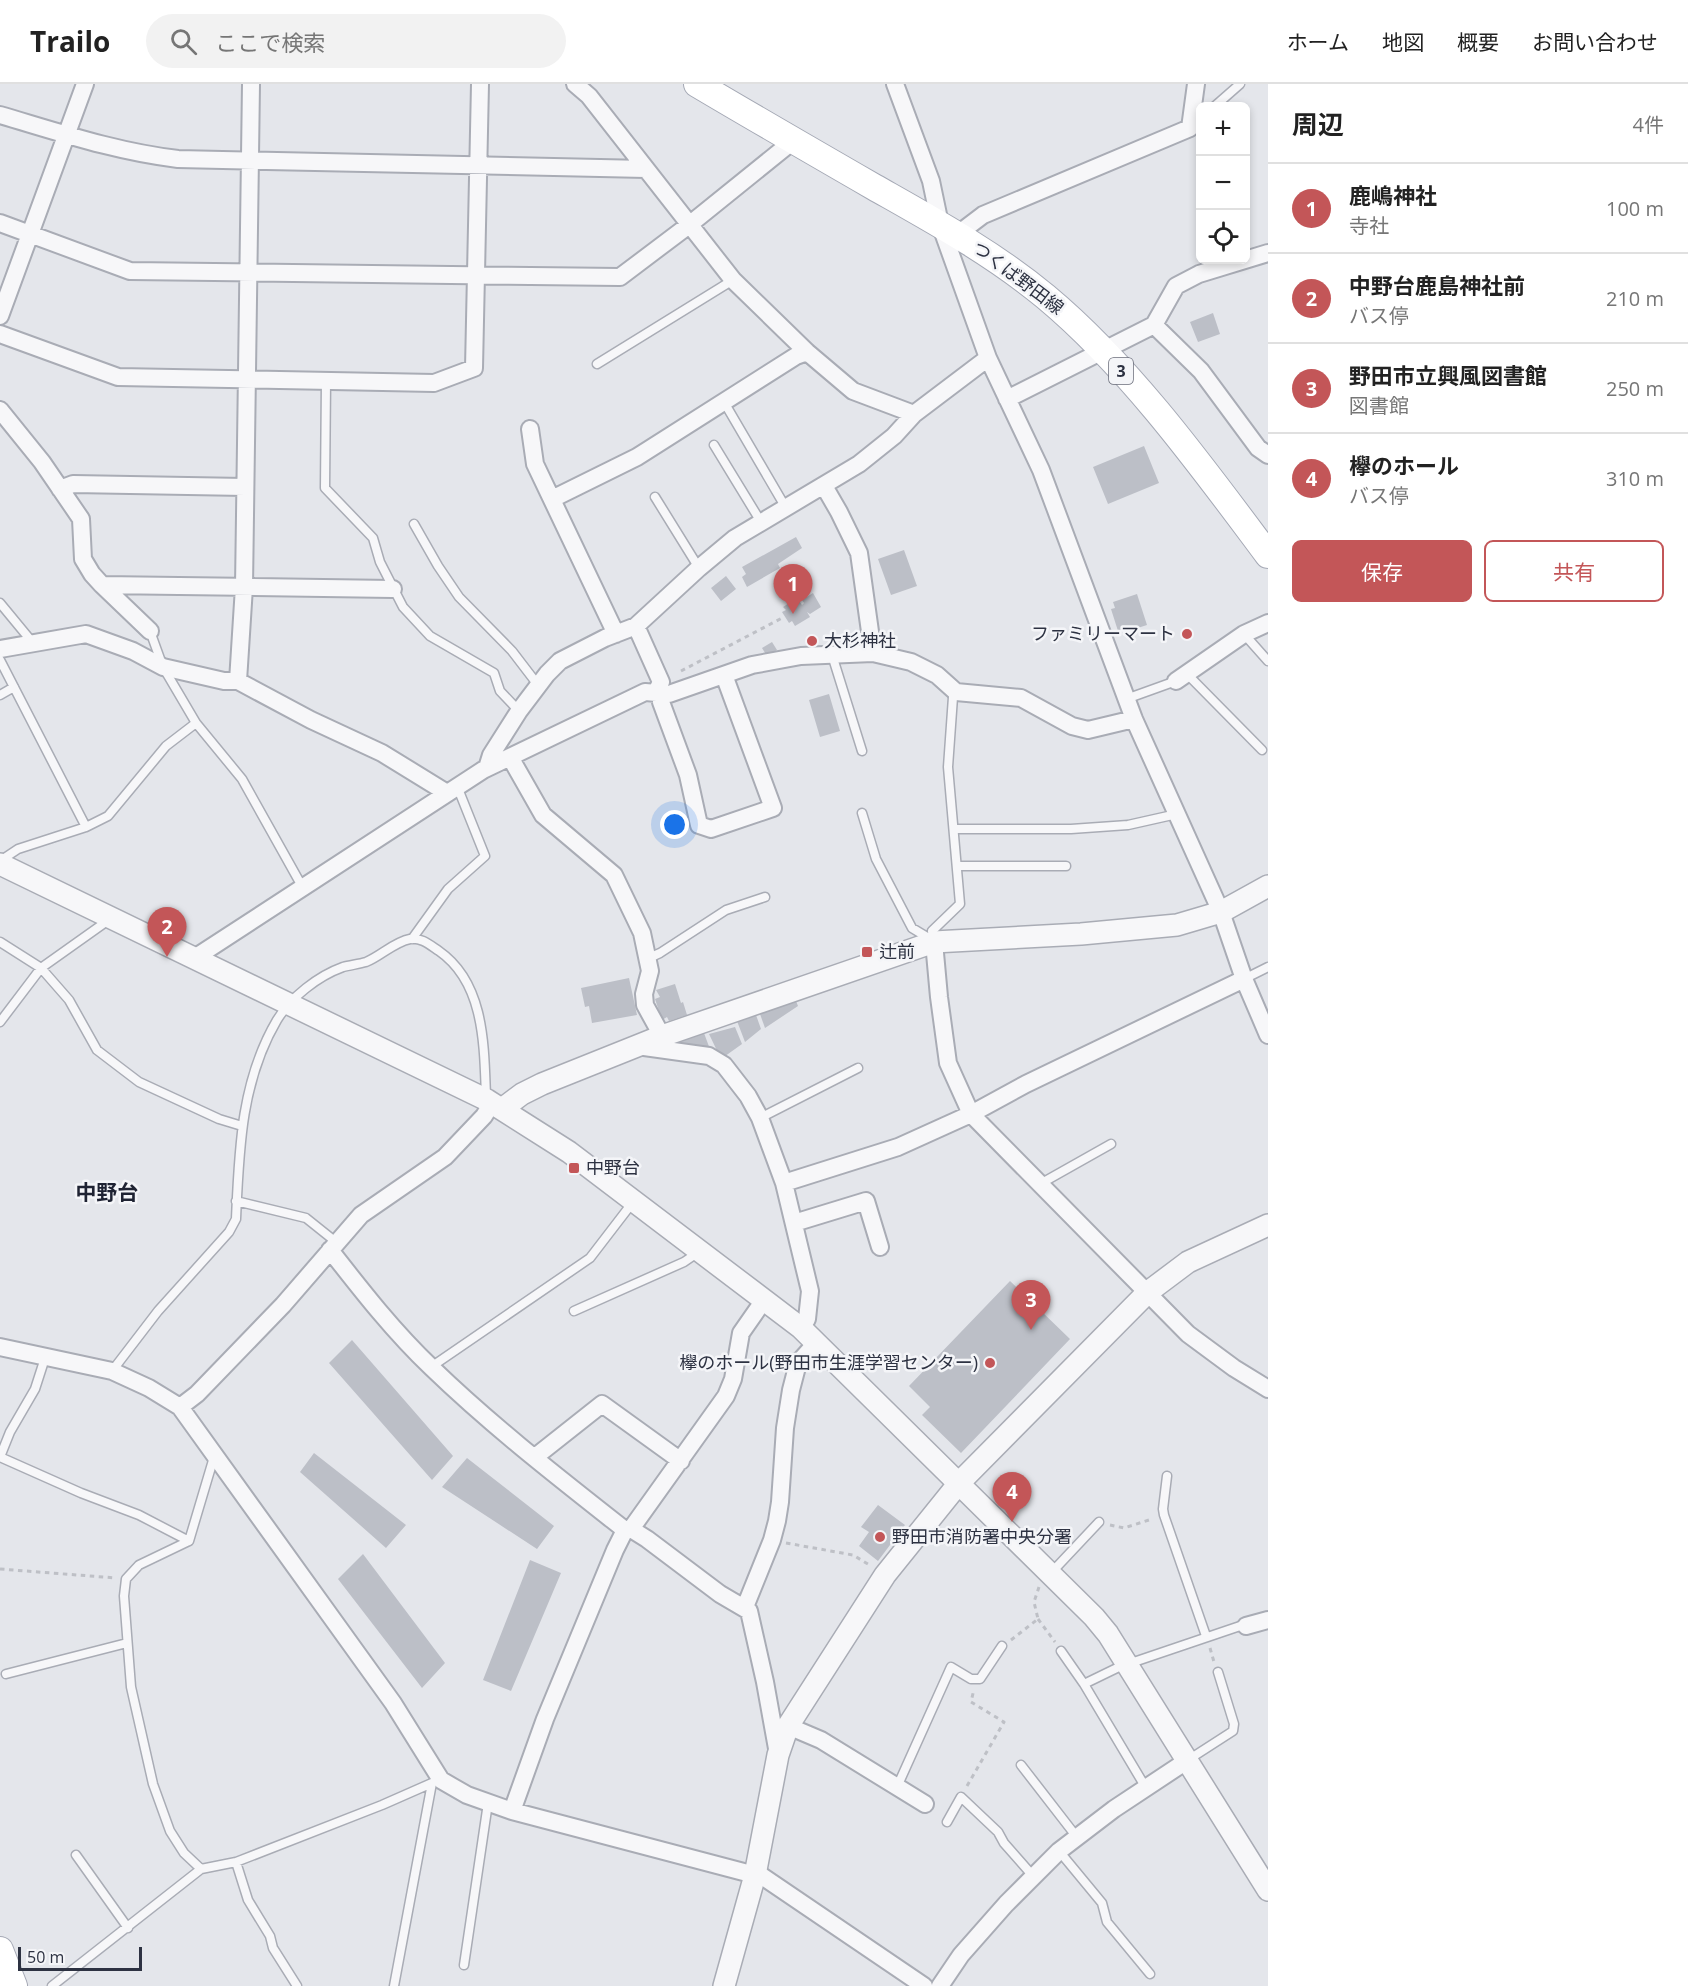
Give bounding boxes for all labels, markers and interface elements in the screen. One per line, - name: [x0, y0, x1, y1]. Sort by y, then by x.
- search box: [146, 14, 566, 68]
- text: Trailo: [30, 22, 110, 60]
- icon: search: [167, 25, 200, 58]
- text: ここで検索: [215, 27, 325, 57]
- text: ホーム: [1287, 28, 1349, 56]
- text: 地図: [1382, 28, 1424, 56]
- text: 概要: [1457, 28, 1499, 56]
- text: お問い合わせ: [1532, 28, 1658, 56]
- map controls: [1196, 102, 1250, 264]
- button: +: [1196, 102, 1250, 156]
- text: 周辺: [1292, 106, 1344, 142]
- text: 4件: [1633, 111, 1664, 138]
- button: −: [1196, 156, 1250, 210]
- text: 鹿嶋神社: [1349, 180, 1437, 210]
- text: 1: [1306, 195, 1317, 222]
- text: 100 m: [1606, 195, 1664, 222]
- button: locate: [1196, 210, 1250, 264]
- text: 寺社: [1349, 212, 1389, 239]
- street label: つくば野田線: [968, 235, 1069, 319]
- text: 中野台鹿島神社前: [1349, 270, 1525, 300]
- text: 2: [1306, 285, 1317, 312]
- text: 210 m: [1606, 285, 1664, 312]
- text: バス停: [1349, 302, 1409, 329]
- road number: 3: [1109, 358, 1133, 384]
- text: 野田市立興風図書館: [1349, 360, 1547, 390]
- text: 3: [1306, 375, 1317, 402]
- text: 250 m: [1606, 375, 1664, 402]
- text: 図書館: [1349, 392, 1409, 419]
- text: 欅のホール: [1349, 450, 1459, 480]
- text: 4: [1306, 465, 1317, 492]
- text: 310 m: [1606, 465, 1664, 492]
- text: バス停: [1349, 482, 1409, 509]
- button: 保存: [1292, 540, 1472, 602]
- button: 共有: [1484, 540, 1664, 602]
- pin: 1: [774, 564, 812, 614]
- place label: ファミリーマート: [1031, 621, 1175, 645]
- marker: ファミリーマート: [1180, 627, 1194, 641]
- place label: 大杉神社: [824, 628, 896, 652]
- marker: 大杉神社: [805, 634, 819, 648]
- your location: [660, 810, 689, 839]
- pin: 2: [148, 908, 186, 957]
- place label: 辻前: [879, 939, 915, 963]
- marker: 辻前: [860, 945, 874, 959]
- place label: 中野台: [586, 1155, 640, 1179]
- marker: 中野台: [567, 1161, 581, 1175]
- district label: 中野台: [76, 1178, 139, 1206]
- pin: 3: [1012, 1280, 1050, 1330]
- place label: 欅のホール(野田市生涯学習センター): [679, 1350, 978, 1374]
- marker: 欅のホール(野田市生涯学習センター): [983, 1356, 997, 1370]
- pin: 4: [992, 1472, 1032, 1522]
- place label: 野田市消防署中央分署: [892, 1524, 1072, 1548]
- marker: 野田市消防署中央分署: [873, 1530, 887, 1544]
- scale bar: [18, 1944, 142, 1972]
- text: 50 m: [27, 1946, 64, 1968]

